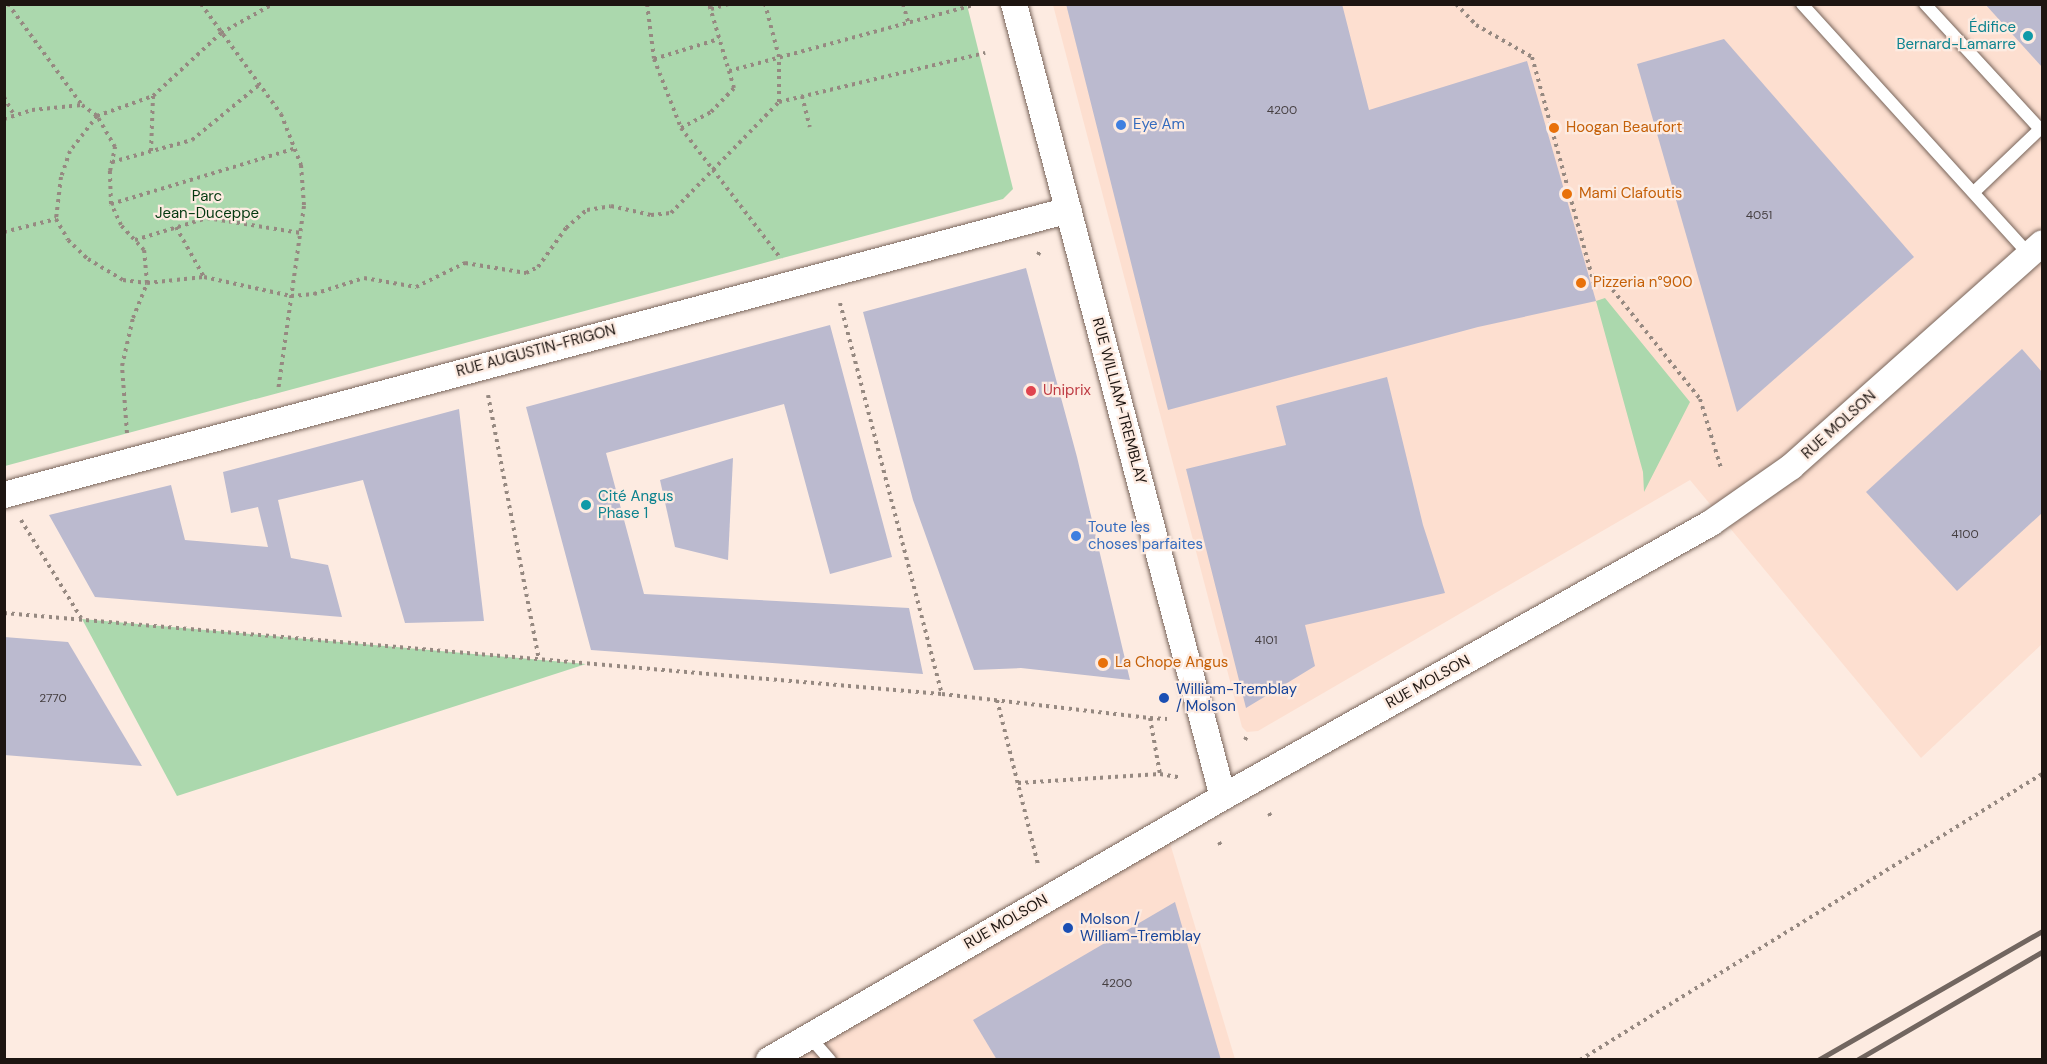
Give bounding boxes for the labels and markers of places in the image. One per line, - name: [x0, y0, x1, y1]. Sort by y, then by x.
- place label: Édifice Bernard-Lamarre: [1896, 18, 2016, 53]
- marker: Édifice Bernard-Lamarre: [2021, 29, 2035, 43]
- place label: Eye Am: [1133, 116, 1185, 134]
- marker: Eye Am: [1114, 118, 1128, 132]
- place label: Hoogan Beaufort: [1566, 119, 1682, 137]
- marker: Hoogan Beaufort: [1547, 121, 1561, 135]
- place label: Mami Clafoutis: [1579, 185, 1682, 203]
- marker: Mami Clafoutis: [1560, 187, 1574, 201]
- place label: Pizzeria n°900: [1593, 274, 1693, 292]
- marker: Pizzeria n°900: [1574, 276, 1588, 290]
- place label: Uniprix: [1043, 382, 1091, 400]
- marker: Uniprix: [1024, 384, 1038, 398]
- place label: Cité Angus Phase 1: [598, 487, 674, 522]
- marker: Cité Angus Phase 1: [579, 498, 593, 512]
- place label: Toute les choses parfaites: [1088, 518, 1203, 553]
- marker: Toute les choses parfaites: [1069, 529, 1083, 543]
- place label: La Chope Angus: [1115, 654, 1228, 672]
- marker: La Chope Angus: [1096, 656, 1110, 670]
- place label: William-Tremblay / Molson: [1176, 680, 1297, 715]
- marker: William-Tremblay / Molson: [1157, 691, 1171, 705]
- place label: Molson / William-Tremblay: [1080, 910, 1201, 945]
- marker: Molson / William-Tremblay: [1061, 921, 1075, 935]

